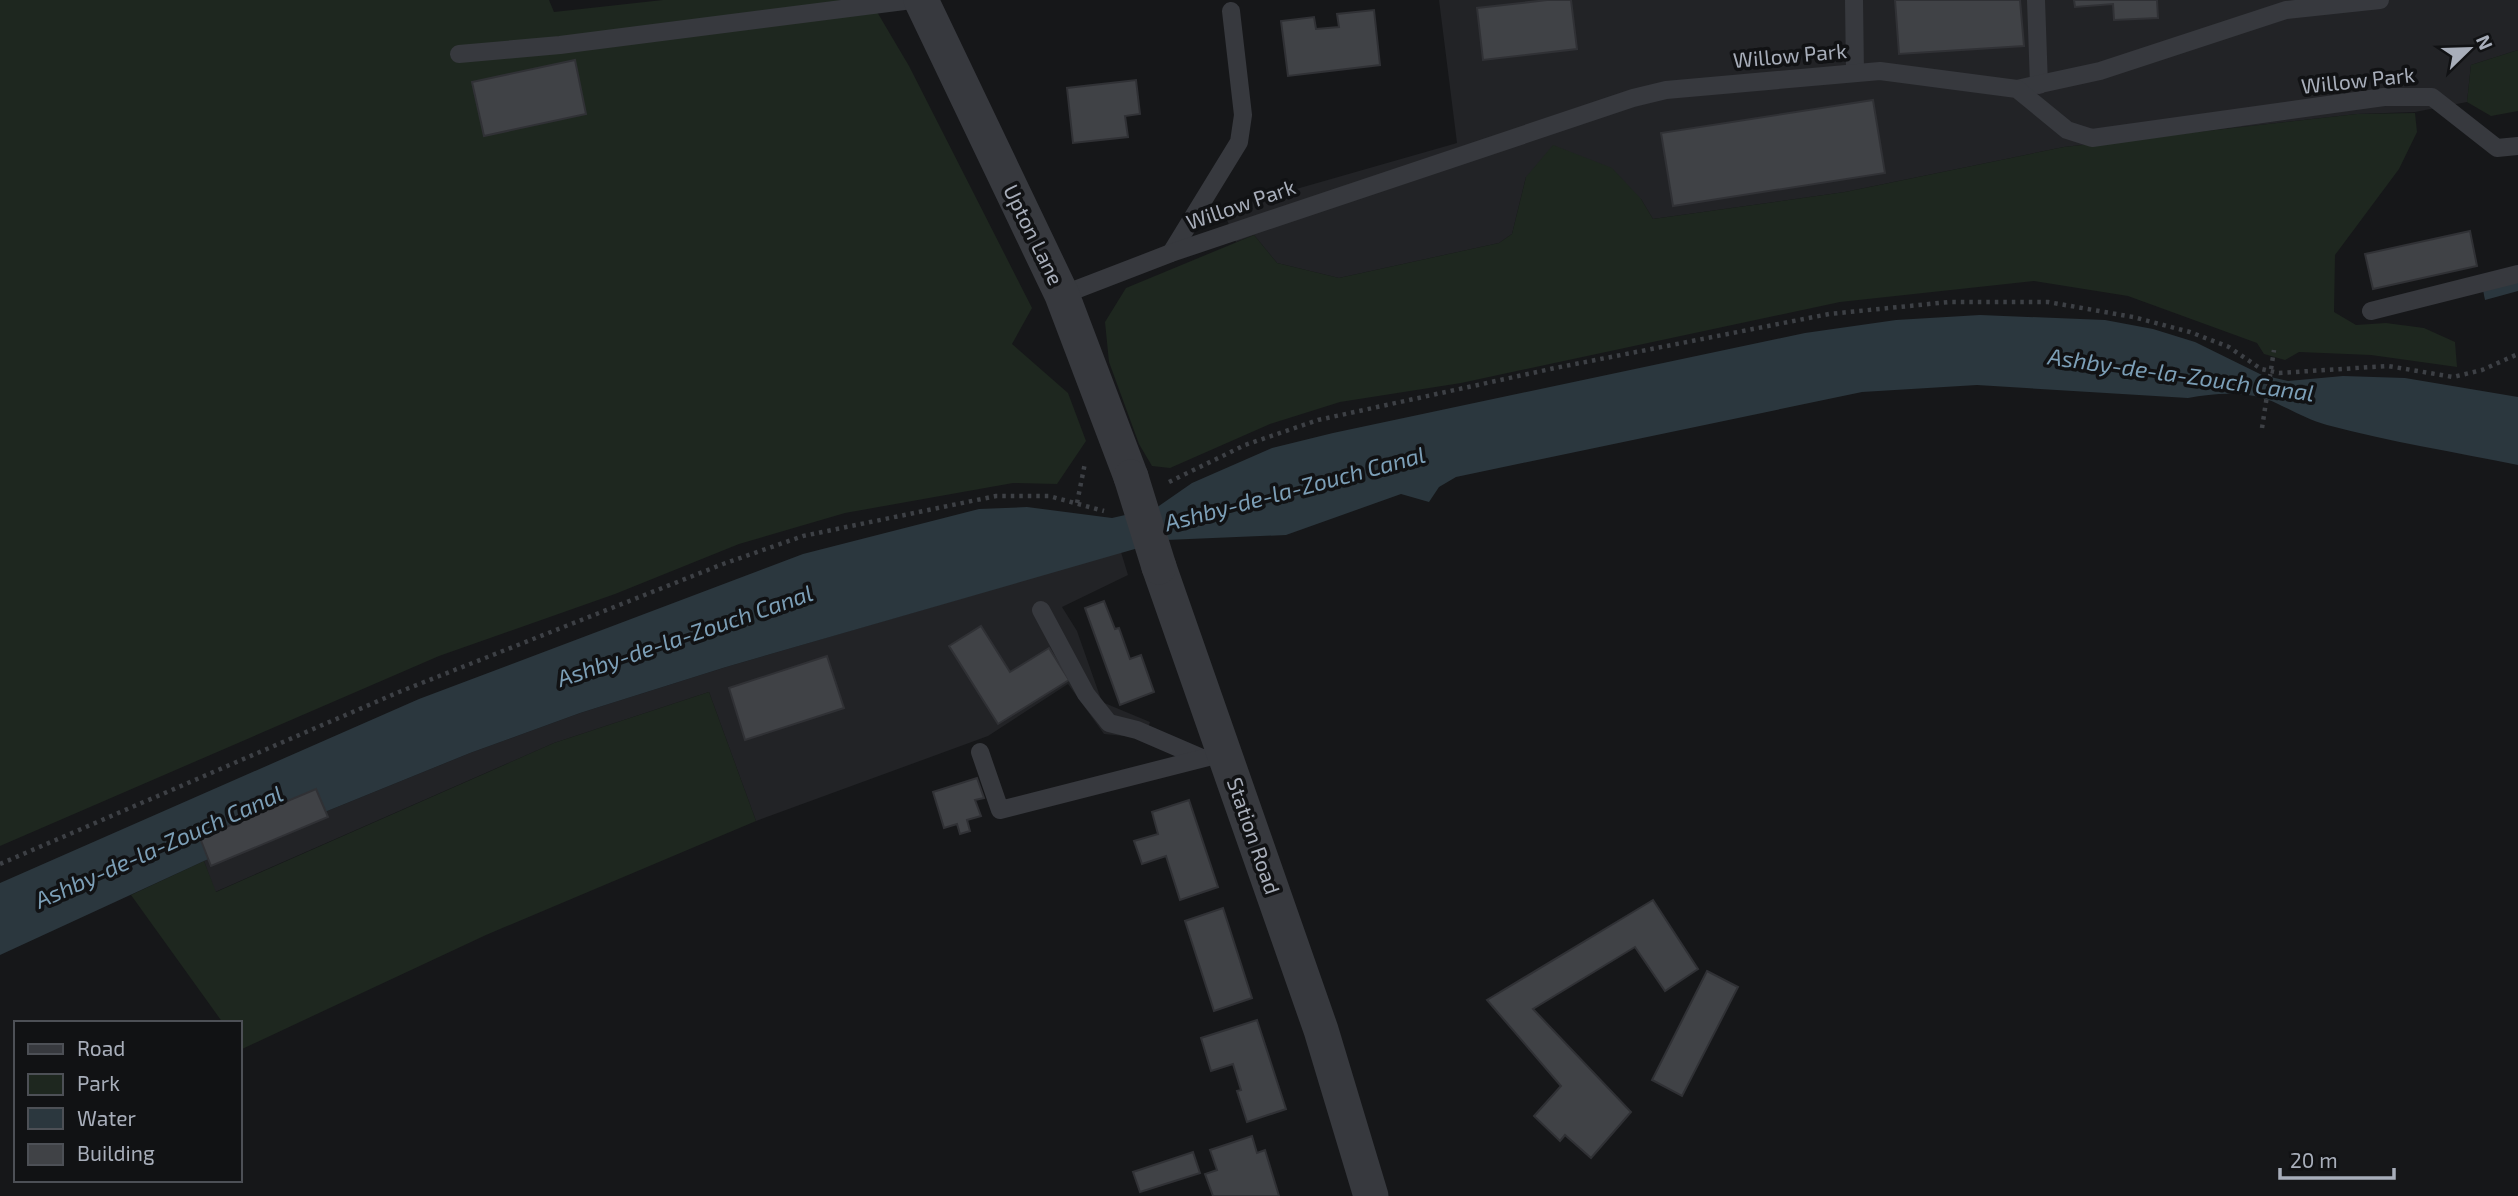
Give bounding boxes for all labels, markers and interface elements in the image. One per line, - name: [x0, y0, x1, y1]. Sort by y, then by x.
- north arrow: [2434, 14, 2504, 84]
- text: N: [2472, 31, 2498, 53]
- street label: Willow Park: [1732, 37, 1848, 72]
- street label: Willow Park: [2300, 61, 2416, 98]
- street label: Willow Park: [1183, 173, 1299, 234]
- street label: Upton Lane: [999, 180, 1069, 289]
- water label: Ashby-de-la-Zouch Canal: [2045, 341, 2316, 407]
- water label: Ashby-de-la-Zouch Canal: [1160, 440, 1428, 537]
- water label: Ashby-de-la-Zouch Canal: [552, 578, 816, 692]
- street label: Station Road: [1223, 774, 1286, 897]
- water label: Ashby-de-la-Zouch Canal: [29, 779, 287, 914]
- legend: [14, 1021, 242, 1182]
- text: Road: [77, 1035, 125, 1060]
- text: Park: [77, 1070, 120, 1095]
- text: Water: [77, 1105, 136, 1130]
- scale bar: [2280, 1136, 2394, 1180]
- text: Building: [77, 1140, 155, 1165]
- text: 20 m: [2290, 1147, 2338, 1172]

